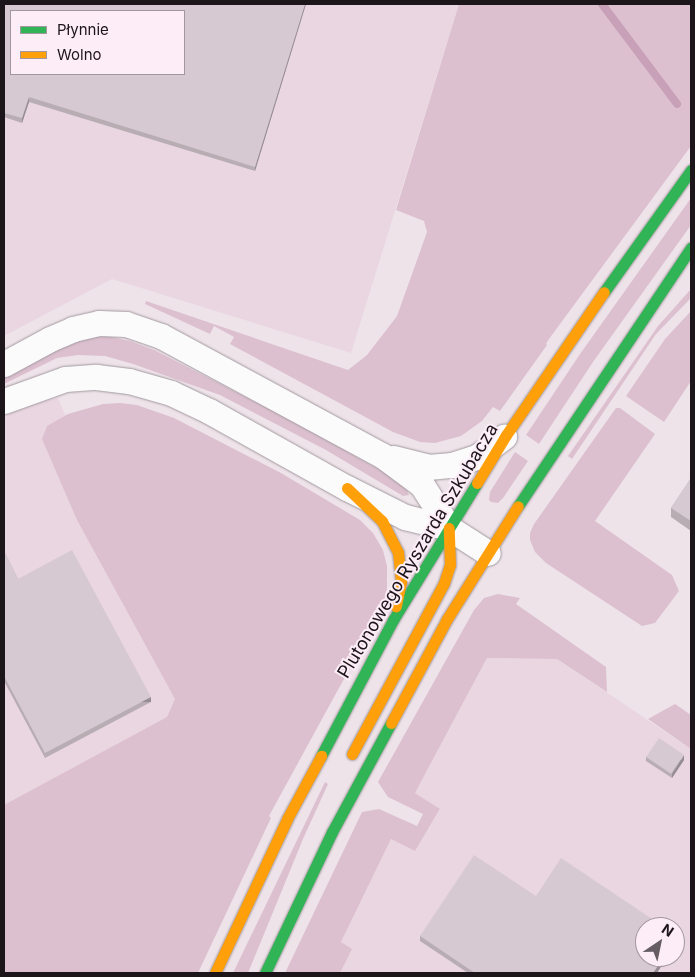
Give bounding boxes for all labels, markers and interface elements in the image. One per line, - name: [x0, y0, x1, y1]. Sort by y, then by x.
- legend: [10, 10, 185, 75]
- text: Płynnie: [57, 20, 109, 39]
- text: Wolno: [57, 45, 102, 64]
- street label: Plutonowego Ryszarda Szkubacza: [333, 420, 503, 682]
- north arrow: [635, 917, 685, 967]
- text: N: [659, 920, 677, 940]

